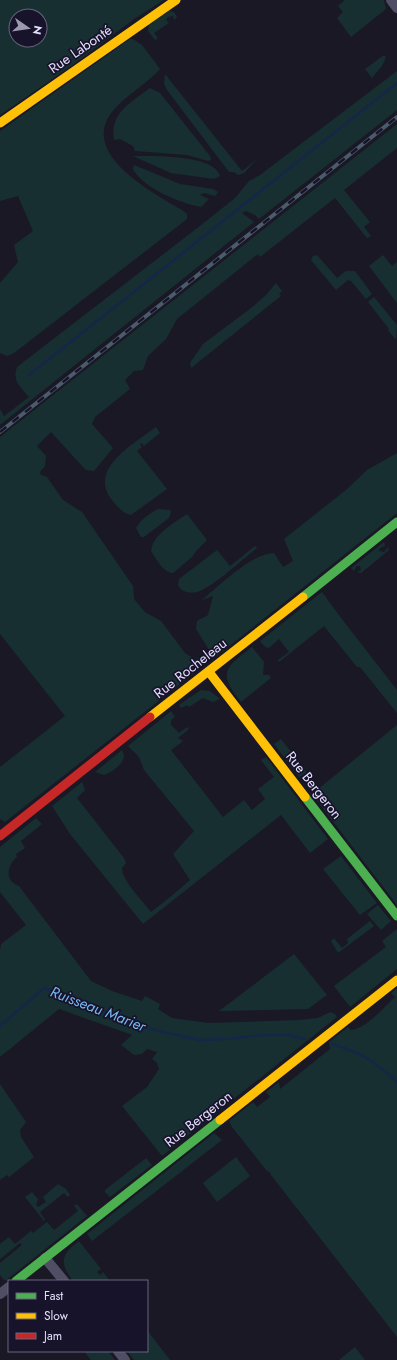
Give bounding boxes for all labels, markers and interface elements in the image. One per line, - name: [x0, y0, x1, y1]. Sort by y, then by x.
- north arrow: [8, 8, 48, 48]
- street label: Rue Labonté: [44, 20, 116, 78]
- text: N: [29, 24, 47, 36]
- street label: Rue Rocheleau: [149, 633, 231, 703]
- street label: Rue Bergeron: [281, 747, 347, 823]
- water label: Ruisseau Marier: [47, 981, 150, 1038]
- street label: Rue Bergeron: [160, 1086, 236, 1152]
- legend: [8, 1280, 148, 1352]
- text: Fast: [44, 1287, 63, 1305]
- text: Slow: [44, 1307, 69, 1325]
- text: Jam: [42, 1327, 62, 1345]

